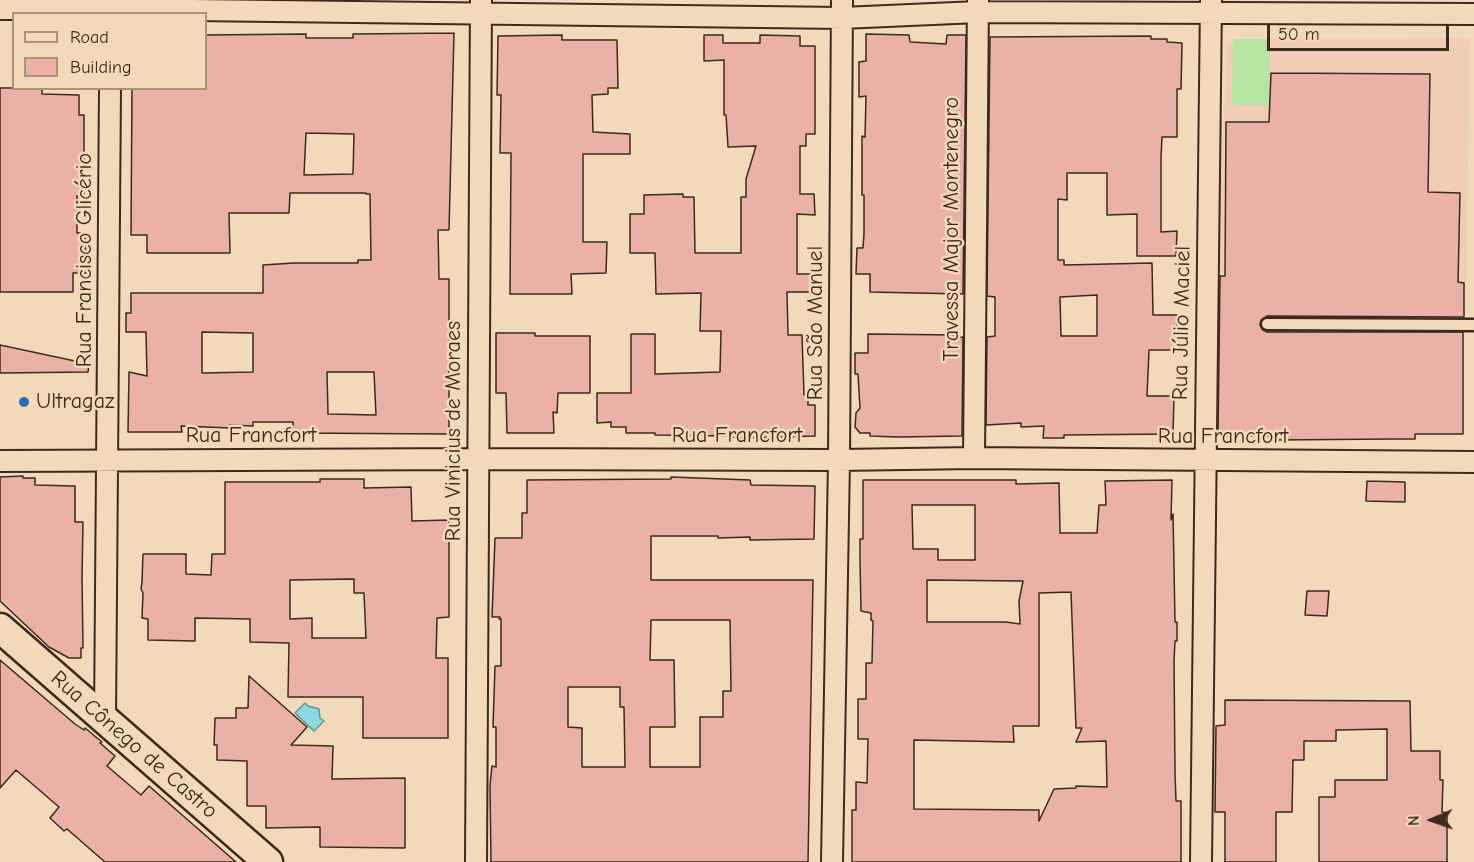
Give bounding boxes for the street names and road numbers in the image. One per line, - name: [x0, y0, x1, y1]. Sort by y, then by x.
- street label: Travessa Major Montenegro: [939, 97, 965, 361]
- street label: Rua Francisco Glicério: [72, 153, 98, 367]
- street label: Rua São Manuel: [803, 246, 829, 400]
- street label: Rua Júlio Maciel: [1167, 246, 1197, 400]
- street label: Rua Vinicius de Moraes: [441, 321, 467, 541]
- street label: Rua Francfort: [186, 423, 316, 449]
- street label: Rua Francfort: [672, 423, 802, 449]
- street label: Rua Francfort: [1158, 424, 1288, 450]
- street label: Rua Cônego de Castro: [45, 665, 223, 825]

